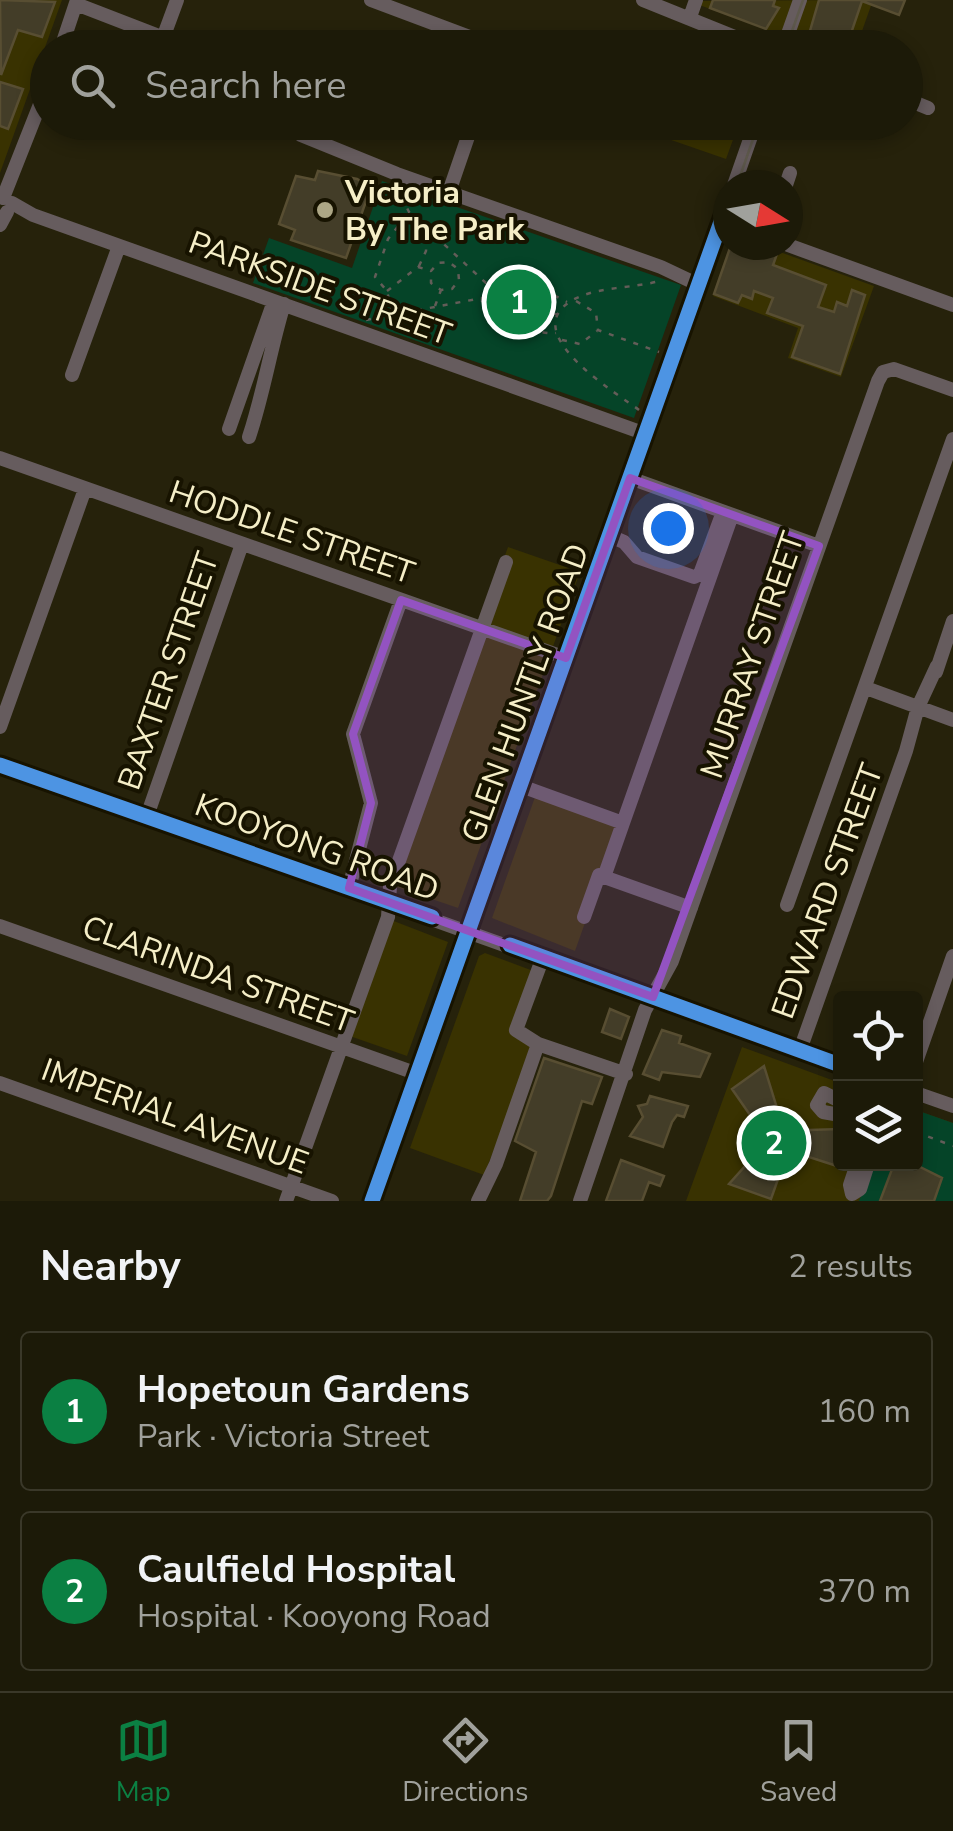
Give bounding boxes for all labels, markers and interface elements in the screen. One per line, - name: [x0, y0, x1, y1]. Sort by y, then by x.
- search box: [30, 30, 923, 140]
- icon: search: [65, 58, 120, 113]
- text: Search here: [145, 60, 346, 111]
- north arrow: [713, 170, 803, 260]
- place label: Victoria By The Park: [344, 171, 525, 251]
- marker: Victoria By The Park: [314, 199, 336, 221]
- street label: PARKSIDE STREET: [183, 221, 458, 356]
- pin: 1: [486, 264, 552, 340]
- street label: HODDLE STREET: [163, 470, 421, 595]
- your location: [643, 503, 694, 554]
- street label: MURRAY STREET: [690, 526, 815, 784]
- street label: GLEN HUNTLY ROAD: [451, 538, 600, 849]
- street label: BAXTER STREET: [108, 546, 229, 796]
- street label: EDWARD STREET: [761, 757, 894, 1024]
- street label: KOOYONG ROAD: [189, 783, 445, 912]
- street label: CLARINDA STREET: [76, 905, 360, 1044]
- map controls: [833, 991, 923, 1171]
- button: locate: [833, 991, 923, 1081]
- street label: IMPERIAL AVENUE: [35, 1048, 314, 1185]
- button: layers: [833, 1081, 923, 1171]
- pin: 2: [742, 1106, 806, 1180]
- text: Nearby: [40, 1238, 181, 1295]
- text: 2 results: [788, 1245, 913, 1288]
- text: Hopetoun Gardens: [137, 1364, 470, 1415]
- text: 1: [65, 1390, 84, 1433]
- text: 160 m: [818, 1390, 911, 1433]
- text: Park · Victoria Street: [137, 1415, 429, 1458]
- text: Caulfield Hospital: [137, 1544, 455, 1595]
- text: 2: [65, 1570, 84, 1613]
- text: 370 m: [818, 1570, 911, 1613]
- text: Hospital · Kooyong Road: [137, 1595, 491, 1638]
- tab: Map: [116, 1713, 171, 1811]
- tab: Directions: [402, 1713, 528, 1811]
- tab: Saved: [760, 1713, 837, 1811]

